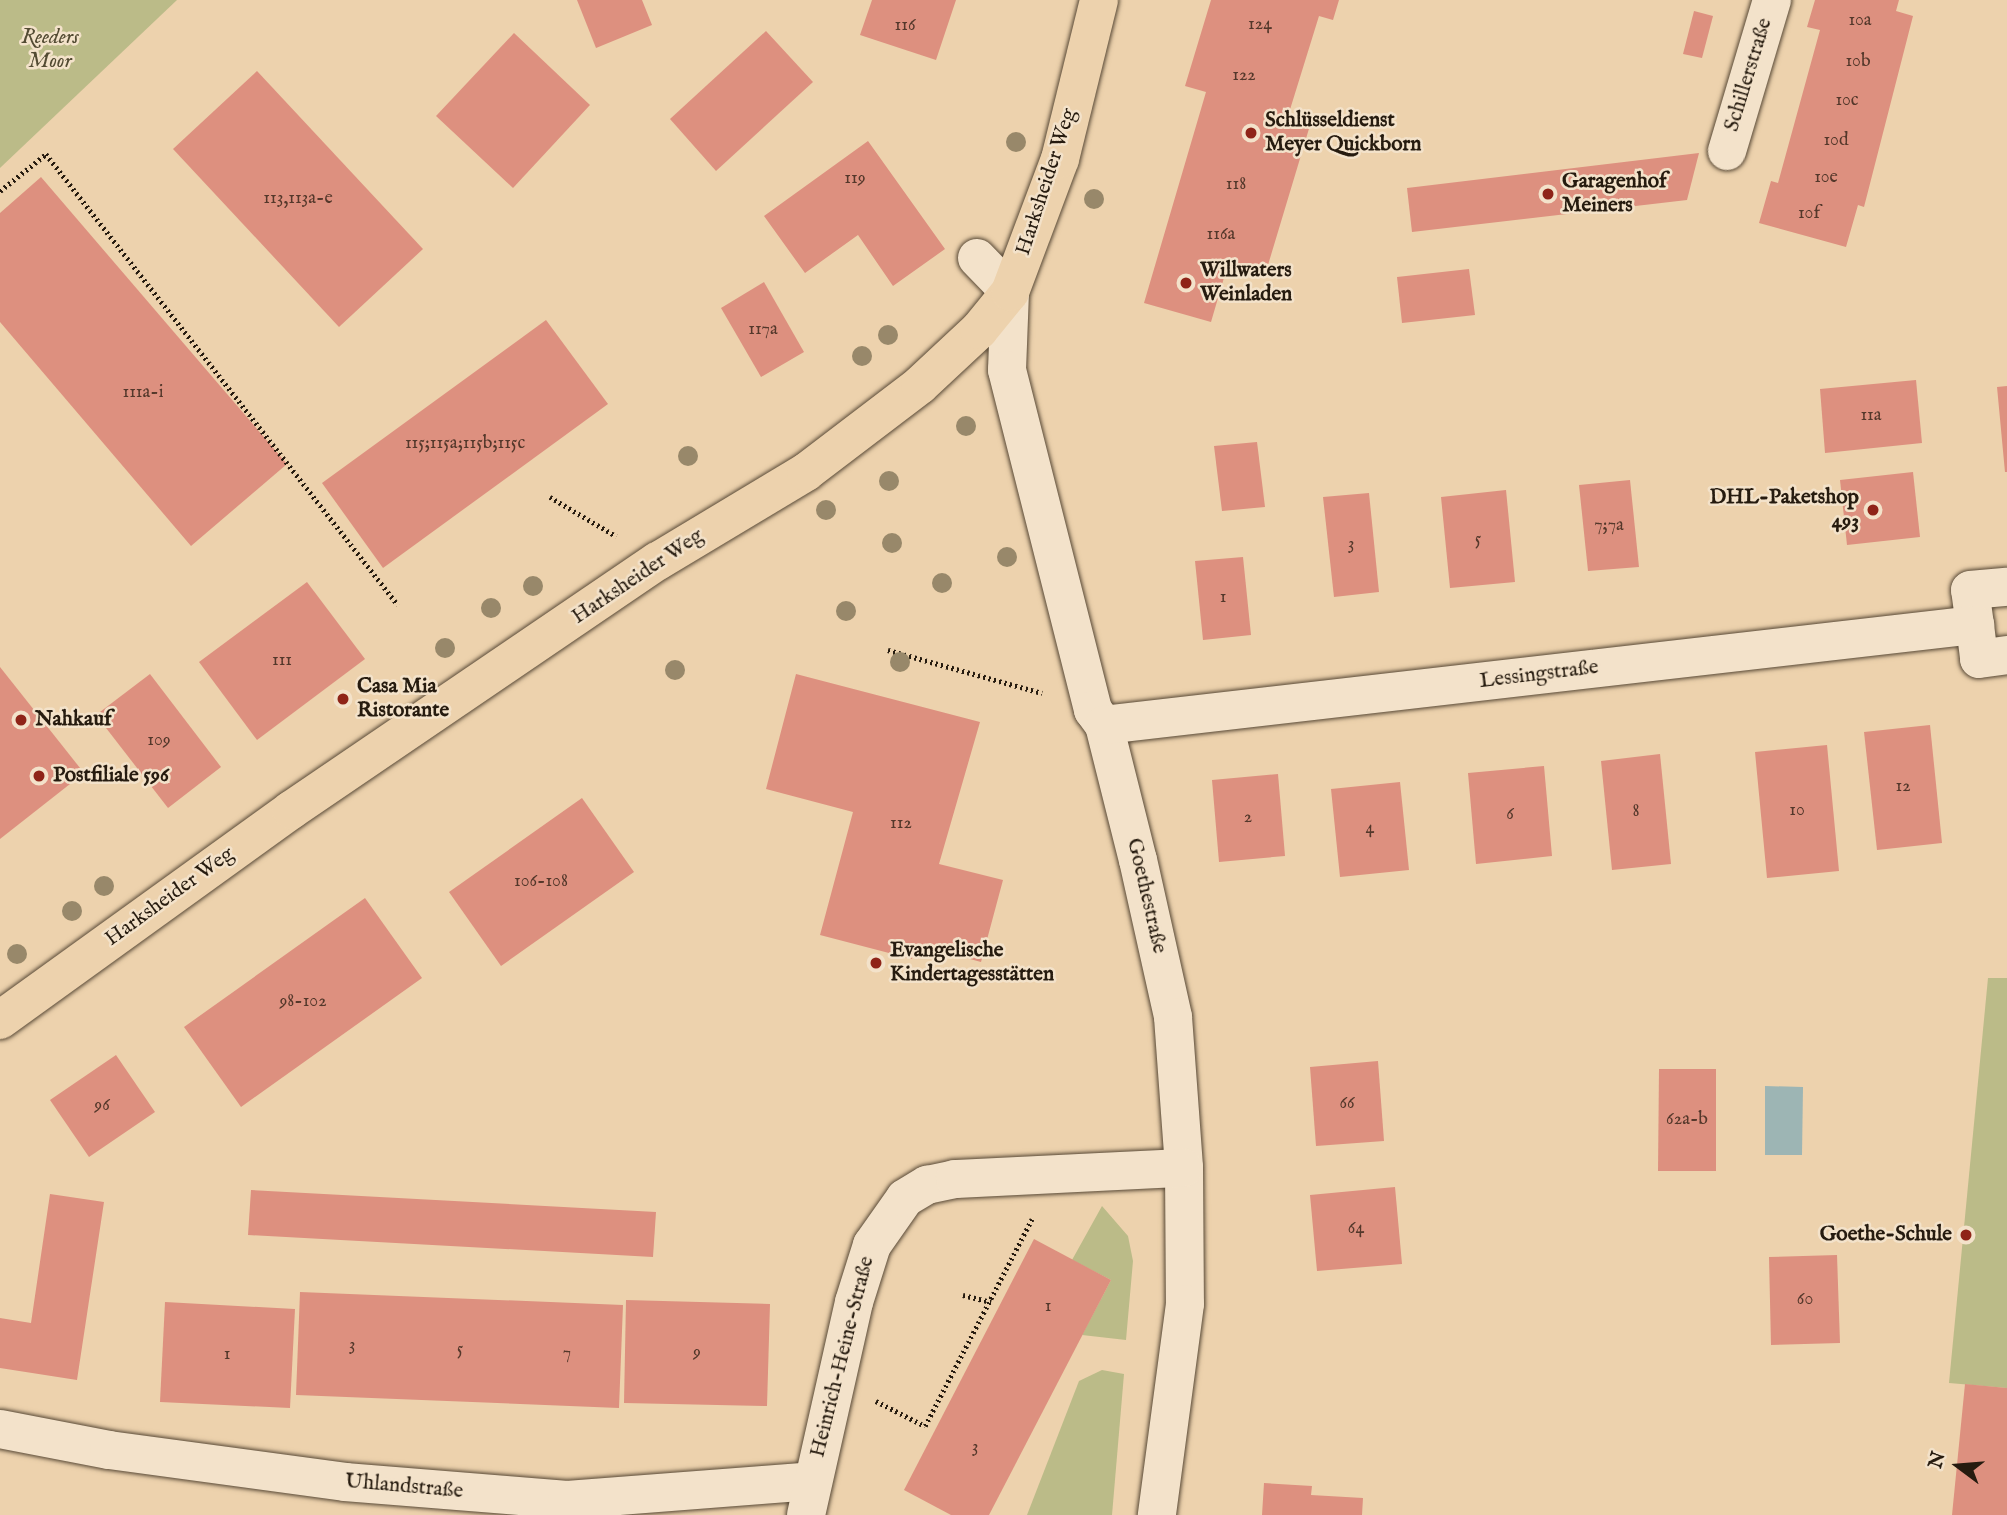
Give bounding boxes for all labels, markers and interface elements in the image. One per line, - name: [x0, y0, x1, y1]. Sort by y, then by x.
- house number: 10a: [1848, 10, 1872, 32]
- house number: 124: [1248, 14, 1272, 36]
- house number: 116: [894, 15, 916, 37]
- street label: Schillerstraße: [1720, 15, 1778, 135]
- park label: Reeders Moor: [21, 25, 79, 75]
- house number: 10b: [1845, 51, 1871, 73]
- house number: 122: [1232, 65, 1256, 87]
- house number: 10c: [1835, 90, 1859, 112]
- street label: Harksheider Weg: [1011, 105, 1083, 259]
- place label: Schlüsseldienst Meyer Quickborn: [1265, 108, 1421, 158]
- marker: Schlüsseldienst Meyer Quickborn: [1243, 125, 1259, 141]
- house number: 10d: [1823, 130, 1849, 152]
- house number: 10e: [1814, 167, 1838, 189]
- house number: 119: [844, 168, 866, 190]
- place label: Garagenhof Meiners: [1562, 169, 1667, 219]
- house number: 118: [1226, 174, 1246, 196]
- marker: Garagenhof Meiners: [1540, 186, 1556, 202]
- house number: 113,113a-e: [263, 188, 333, 210]
- house number: 10f: [1798, 203, 1820, 225]
- house number: 116a: [1207, 224, 1235, 246]
- place label: Willwaters Weinladen: [1200, 258, 1292, 308]
- marker: Willwaters Weinladen: [1178, 275, 1194, 291]
- house number: 117a: [748, 319, 778, 341]
- house number: 111a-i: [122, 382, 164, 404]
- house number: 11a: [1860, 405, 1882, 427]
- house number: 115;115a;115b;115c: [405, 433, 525, 455]
- place label: DHL-Paketshop 493: [1709, 485, 1859, 535]
- marker: DHL-Paketshop 493: [1865, 502, 1881, 518]
- house number: 7;7a: [1594, 515, 1624, 537]
- street label: Harksheider Weg: [568, 524, 708, 630]
- house number: 5: [1475, 529, 1481, 551]
- house number: 3: [1348, 534, 1354, 556]
- house number: 1: [1220, 587, 1226, 609]
- house number: 111: [272, 650, 292, 672]
- street label: Lessingstraße: [1478, 655, 1600, 695]
- place label: Casa Mia Ristorante: [357, 674, 449, 724]
- marker: Casa Mia Ristorante: [335, 691, 351, 707]
- place label: Nahkauf: [35, 707, 112, 733]
- marker: Nahkauf: [13, 712, 29, 728]
- house number: 109: [147, 730, 171, 752]
- place label: Postfiliale 596: [53, 763, 169, 789]
- marker: Postfiliale 596: [31, 768, 47, 784]
- house number: 12: [1895, 776, 1911, 798]
- house number: 10: [1789, 800, 1805, 822]
- house number: 8: [1632, 801, 1640, 823]
- house number: 6: [1506, 804, 1514, 826]
- house number: 2: [1244, 807, 1252, 829]
- house number: 112: [890, 813, 912, 835]
- house number: 4: [1366, 818, 1374, 840]
- street label: Goethestraße: [1121, 836, 1171, 956]
- street label: Harksheider Weg: [101, 842, 239, 952]
- house number: 106-108: [514, 871, 568, 893]
- place label: Evangelische Kindertagesstätten: [890, 938, 1054, 988]
- marker: Evangelische Kindertagesstätten: [868, 955, 884, 971]
- house number: 98-102: [279, 991, 327, 1013]
- house number: 66: [1339, 1093, 1355, 1115]
- house number: 96: [94, 1095, 110, 1117]
- house number: 62a-b: [1666, 1109, 1708, 1131]
- house number: 64: [1348, 1218, 1364, 1240]
- place label: Goethe-Schule: [1820, 1222, 1952, 1248]
- marker: Goethe-Schule: [1958, 1227, 1974, 1243]
- street label: Heinrich-Heine-Straße: [806, 1254, 880, 1460]
- house number: 60: [1797, 1289, 1813, 1311]
- house number: 1: [1045, 1296, 1051, 1318]
- house number: 3: [349, 1335, 355, 1357]
- house number: 5: [457, 1339, 463, 1361]
- house number: 9: [693, 1342, 701, 1364]
- house number: 7: [563, 1343, 571, 1365]
- house number: 1: [224, 1344, 230, 1366]
- north arrow: [1923, 1431, 1993, 1501]
- house number: 3: [972, 1437, 978, 1459]
- text: N: [1924, 1449, 1952, 1471]
- street label: Uhlandstraße: [344, 1469, 464, 1505]

